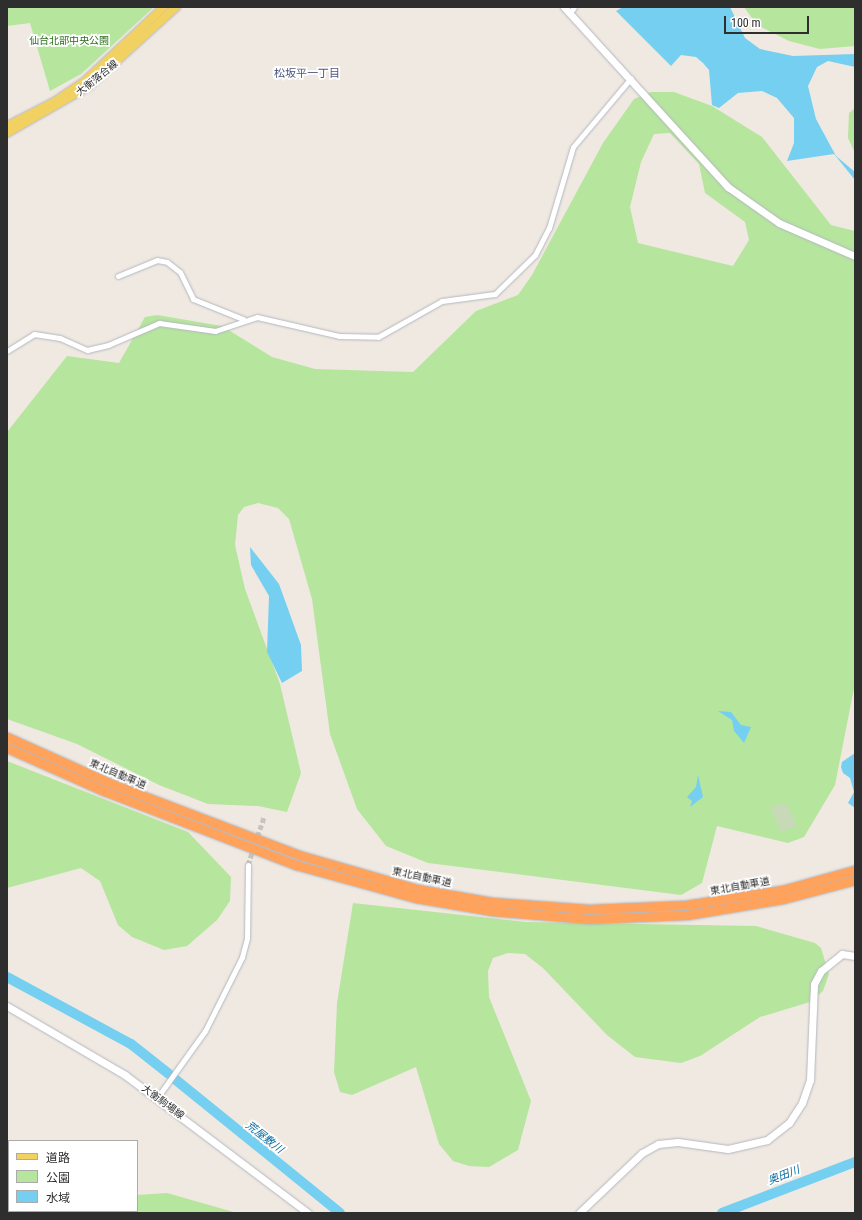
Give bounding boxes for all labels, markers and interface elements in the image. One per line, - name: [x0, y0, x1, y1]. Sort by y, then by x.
- scale bar: [726, 8, 811, 34]
- text: 100 m: [731, 16, 761, 30]
- park label: 仙台北部中央公園: [29, 35, 109, 47]
- street label: 大衡落合線: [74, 58, 120, 98]
- district label: 松坂平一丁目: [274, 67, 340, 81]
- street label: 東北自動車道: [88, 757, 148, 791]
- street label: 東北自動車道: [391, 865, 453, 889]
- street label: 東北自動車道: [709, 875, 771, 897]
- street label: 大衡駒場線: [139, 1082, 187, 1122]
- water label: 荒屋敷川: [243, 1119, 285, 1157]
- legend: [8, 1140, 138, 1212]
- text: 道路: [46, 1151, 70, 1165]
- water label: 奥田川: [766, 1164, 802, 1188]
- text: 公園: [46, 1171, 70, 1185]
- text: 水域: [46, 1191, 70, 1205]

